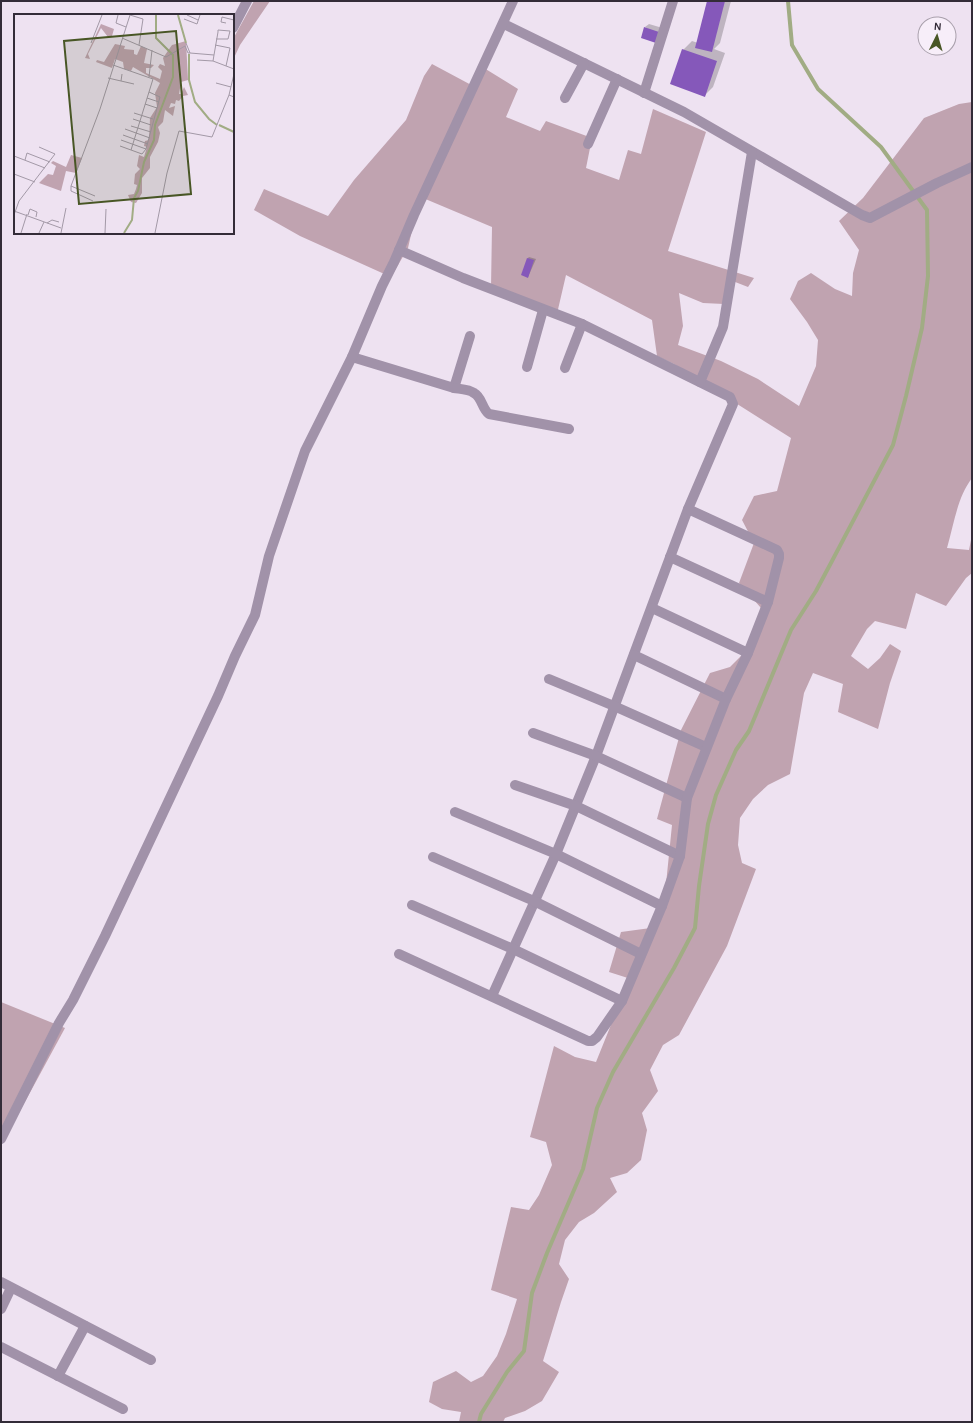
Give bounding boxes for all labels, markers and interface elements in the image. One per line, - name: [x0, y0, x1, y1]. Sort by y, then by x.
- inset map: [14, 14, 234, 234]
- north arrow: [917, 16, 957, 56]
- text: N: [933, 20, 942, 33]

